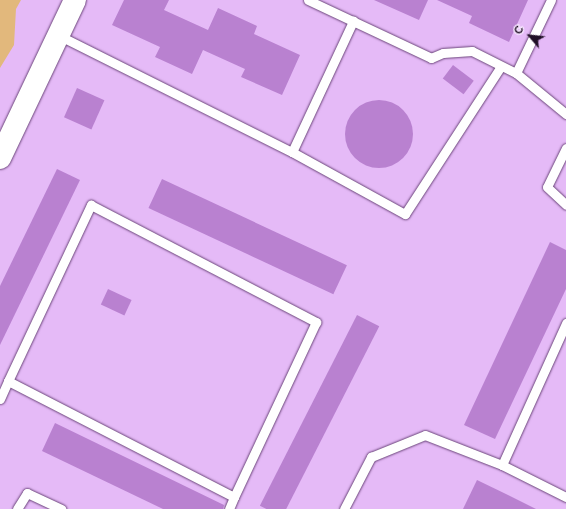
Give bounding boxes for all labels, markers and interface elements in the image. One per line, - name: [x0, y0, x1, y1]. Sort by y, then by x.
- north arrow: [510, 16, 550, 56]
- text: С: [511, 24, 526, 37]

